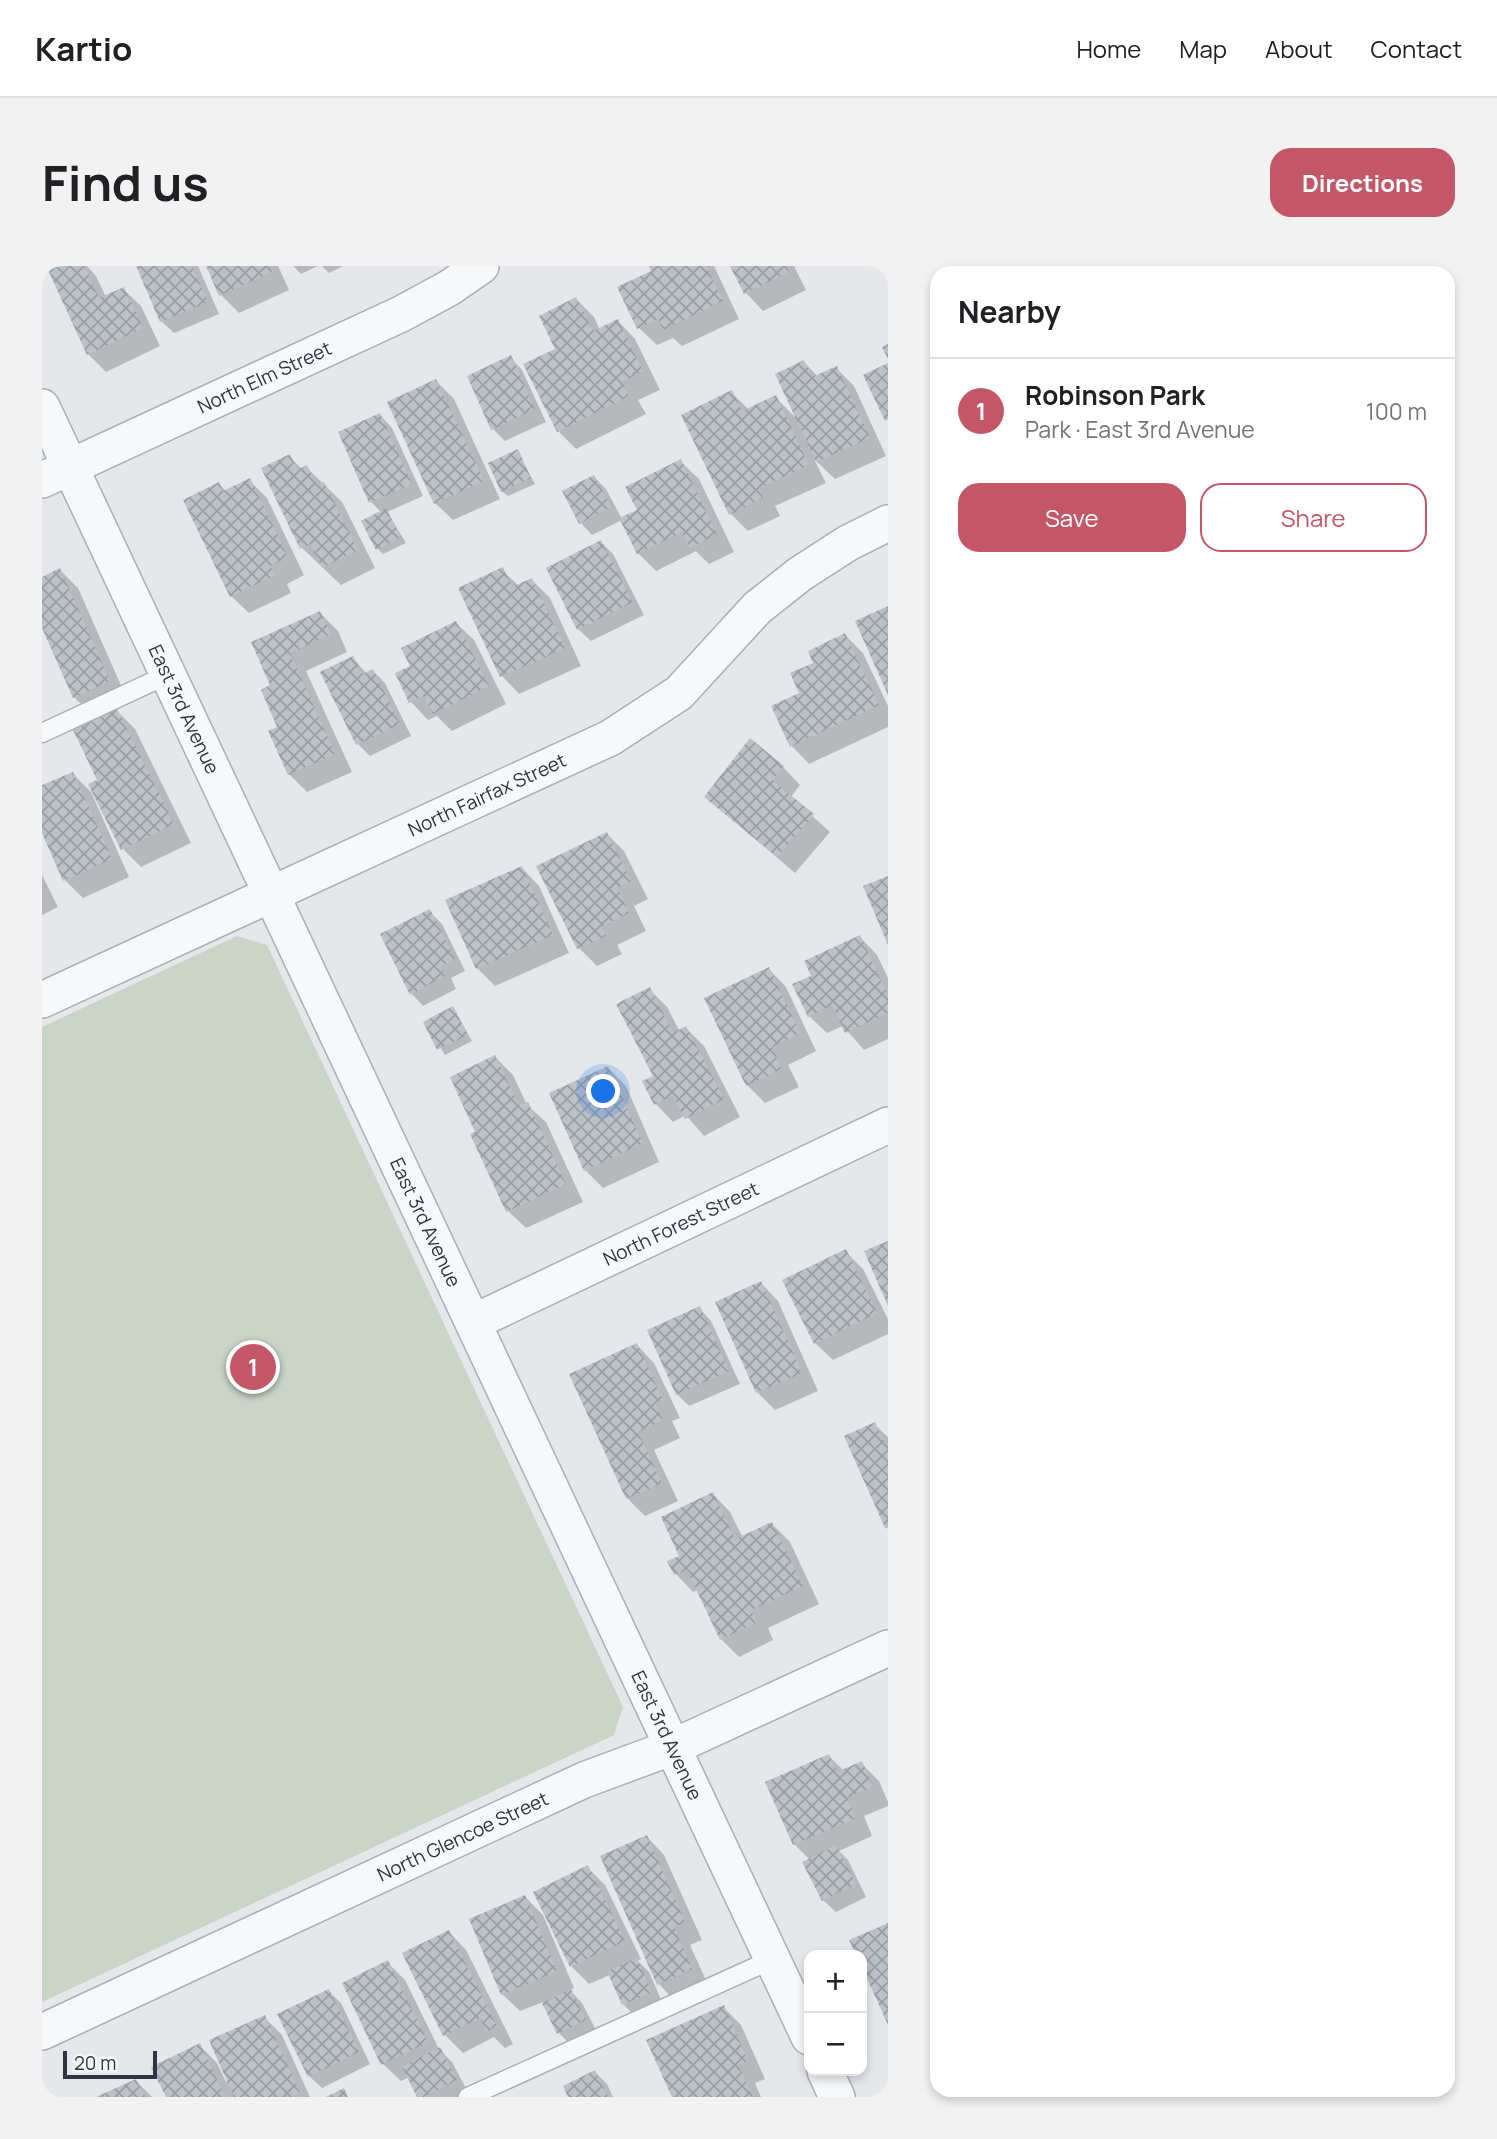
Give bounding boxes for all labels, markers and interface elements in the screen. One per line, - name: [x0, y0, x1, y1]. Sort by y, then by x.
- text: Kartio: [35, 26, 132, 71]
- text: Home: [1076, 32, 1141, 65]
- text: Map: [1179, 32, 1227, 65]
- text: About: [1265, 32, 1333, 65]
- text: Contact: [1371, 32, 1462, 65]
- button: Directions: [1270, 148, 1455, 217]
- text: Find us: [42, 149, 209, 216]
- text: Nearby: [958, 291, 1061, 332]
- street label: North Elm Street: [193, 335, 336, 419]
- text: Robinson Park: [1025, 377, 1205, 413]
- text: 1: [976, 395, 986, 427]
- text: 100 m: [1366, 395, 1427, 427]
- text: Park · East 3rd Avenue: [1025, 413, 1255, 445]
- button: Save: [958, 483, 1186, 552]
- button: Share: [1200, 483, 1427, 552]
- street label: East 3rd Avenue: [143, 640, 226, 778]
- street label: North Fairfax Street: [404, 747, 570, 843]
- your location: [586, 1074, 620, 1108]
- street label: East 3rd Avenue: [384, 1153, 467, 1291]
- street label: North Forest Street: [599, 1175, 763, 1272]
- pin: 1: [230, 1341, 276, 1393]
- street label: East 3rd Avenue: [625, 1666, 709, 1804]
- street label: North Glencoe Street: [373, 1785, 553, 1887]
- map controls: [804, 1950, 867, 2076]
- button: +: [804, 1950, 867, 2013]
- button: −: [804, 2013, 867, 2076]
- scale bar: [63, 2048, 158, 2080]
- text: 20 m: [74, 2050, 116, 2076]

